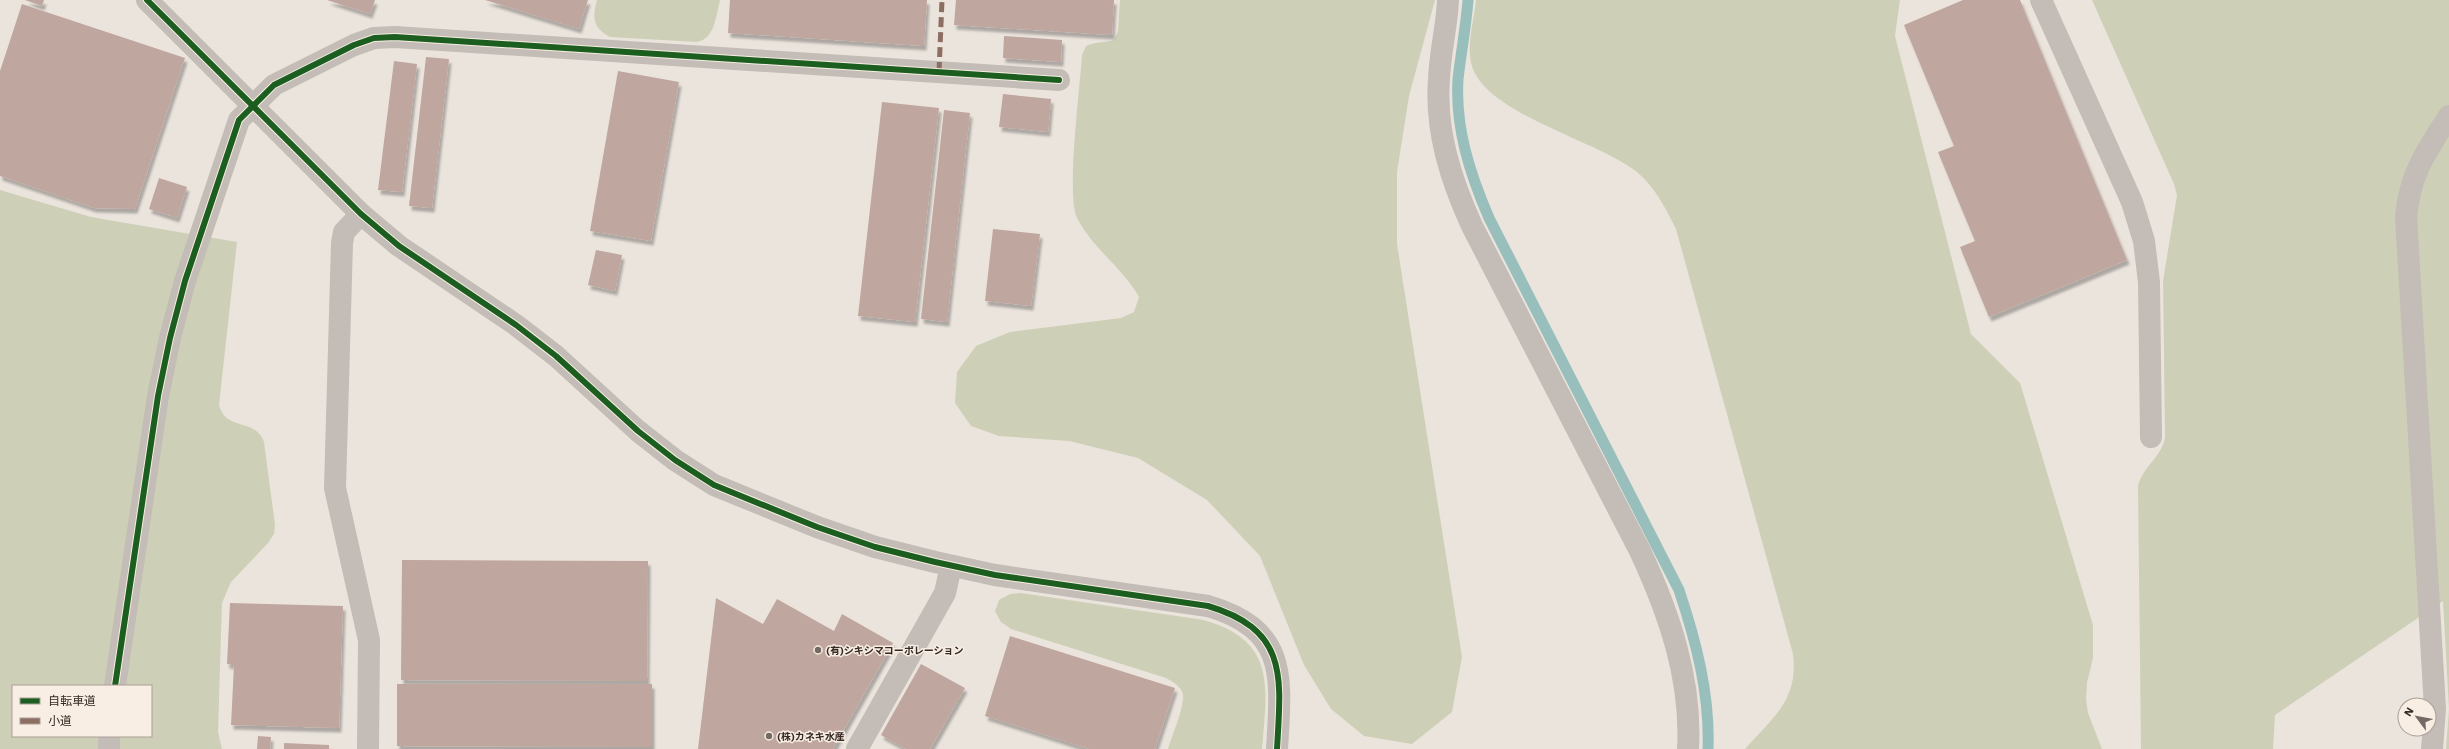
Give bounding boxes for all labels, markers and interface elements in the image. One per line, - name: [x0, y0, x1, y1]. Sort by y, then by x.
- marker: (有)シキシマコーポレーション: [813, 645, 823, 655]
- place label: (有)シキシマコーポレーション: [826, 645, 964, 656]
- legend: [12, 685, 152, 737]
- text: 自転車道: [48, 694, 96, 708]
- north arrow: [2397, 697, 2437, 737]
- text: N: [2401, 705, 2417, 719]
- text: 小道: [48, 714, 72, 728]
- marker: (株)カネキ水産: [764, 731, 774, 741]
- place label: (株)カネキ水産: [777, 731, 845, 742]

